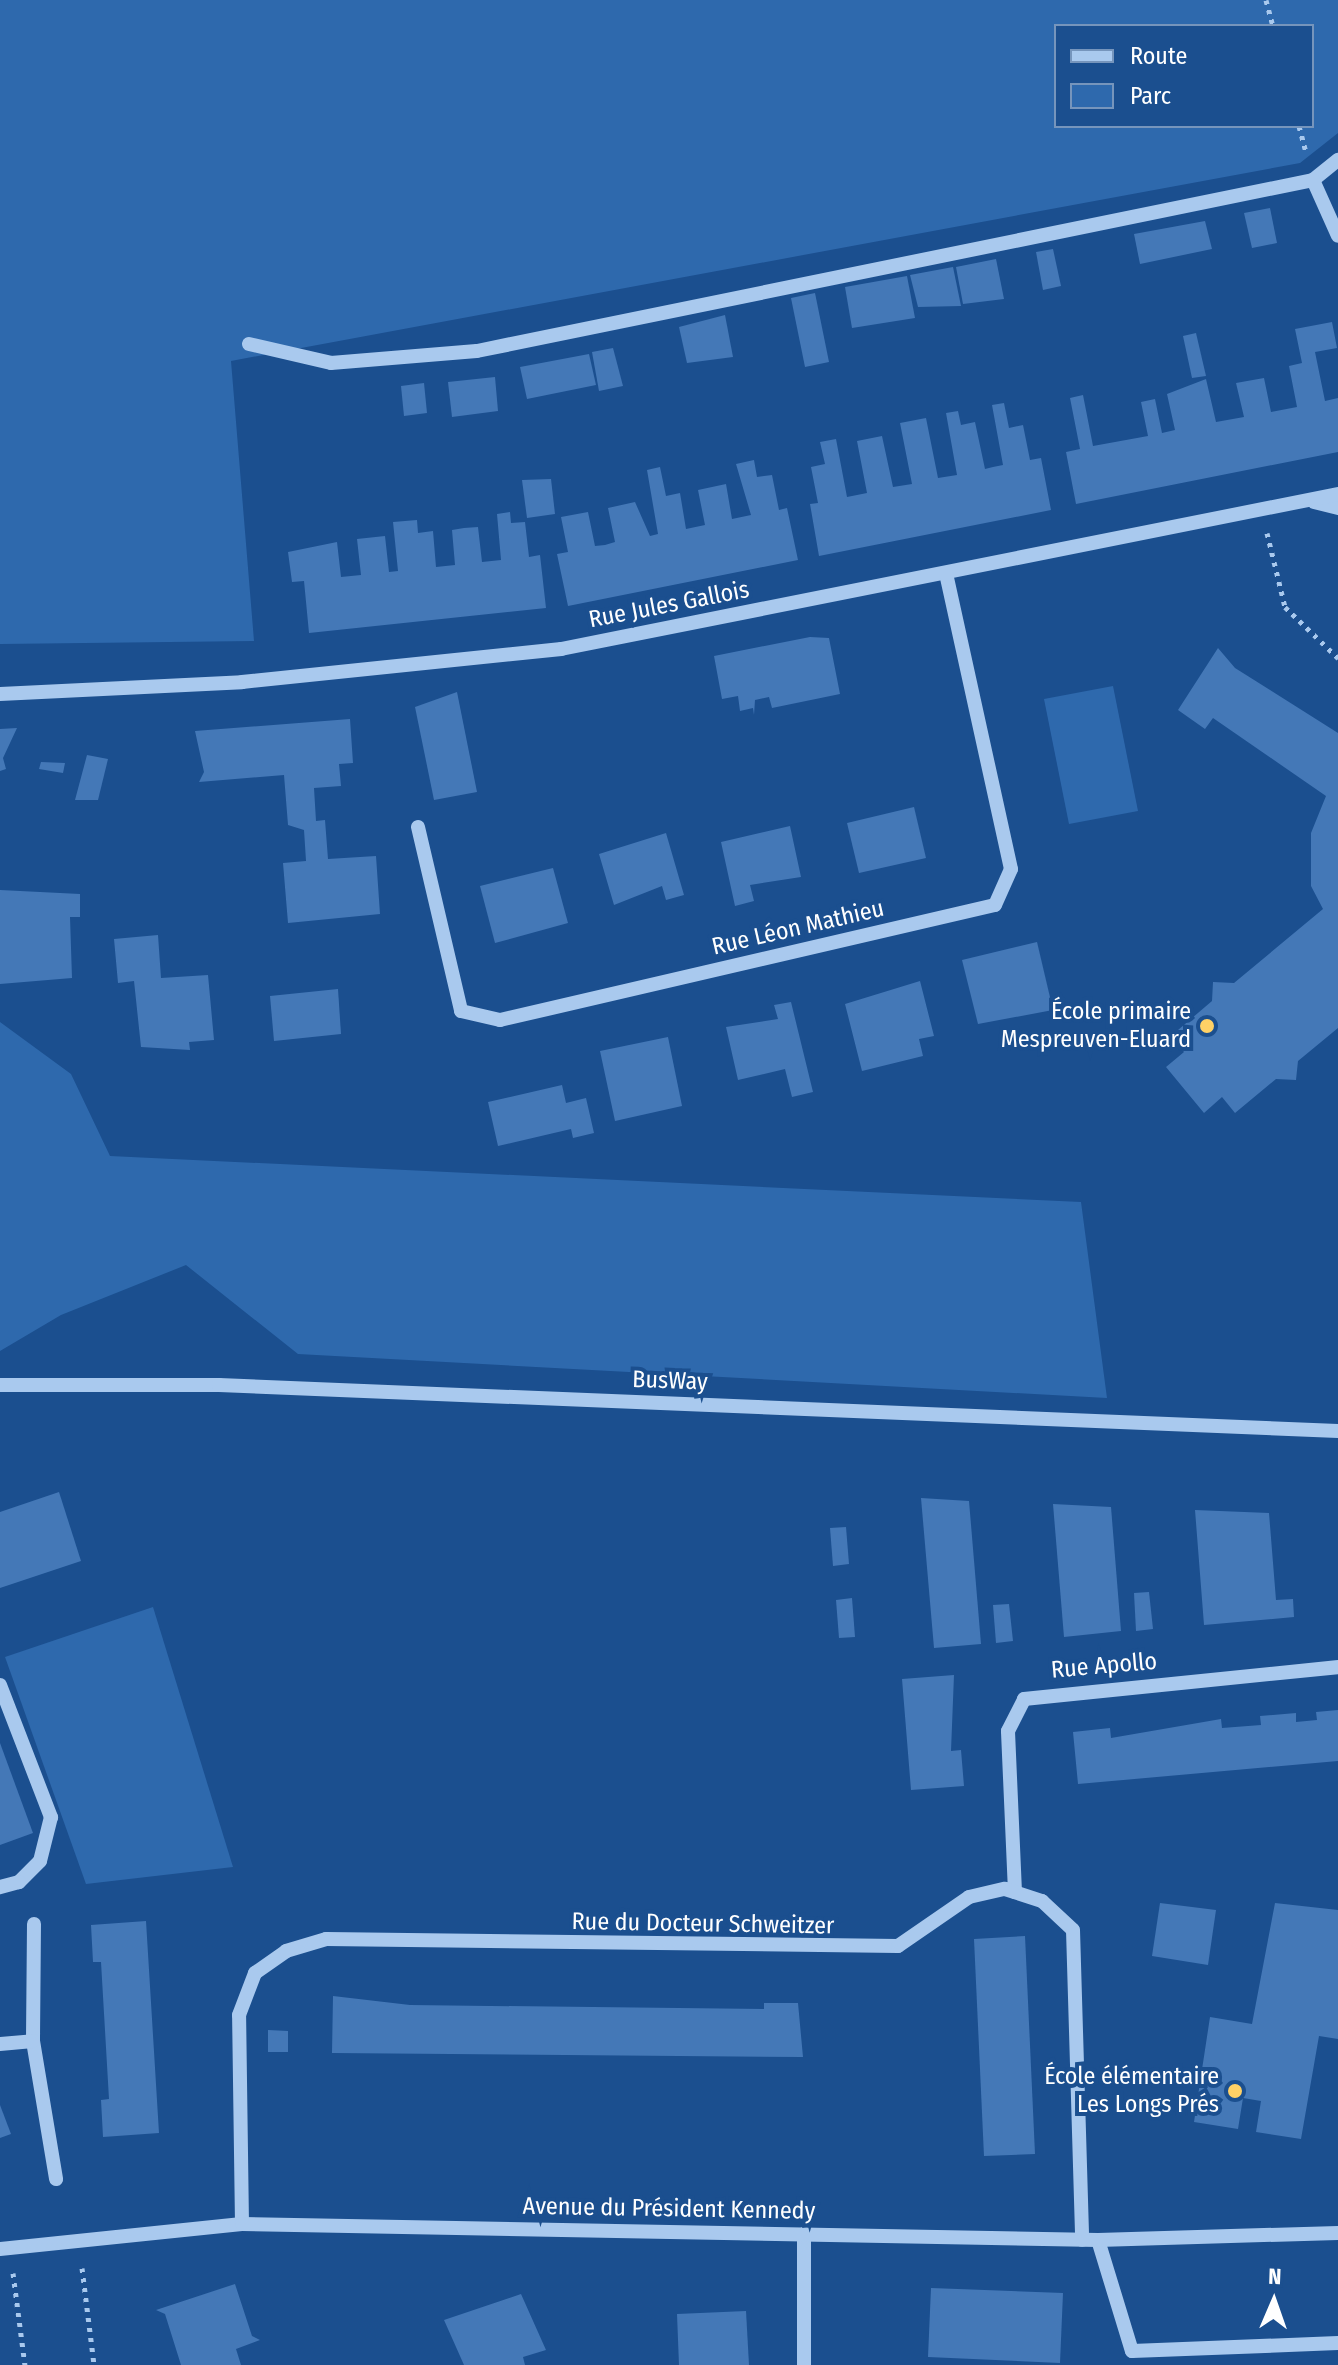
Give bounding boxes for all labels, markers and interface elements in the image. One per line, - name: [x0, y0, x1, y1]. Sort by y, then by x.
- legend: [1054, 24, 1314, 128]
- text: Route: [1130, 42, 1187, 70]
- text: Parc: [1130, 82, 1171, 110]
- street label: Rue Jules Gallois: [586, 575, 752, 635]
- street label: Rue Léon Mathieu: [709, 894, 887, 962]
- place label: École primaire Mespreuven-Eluard: [1001, 998, 1191, 1054]
- marker: École primaire Mespreuven-Eluard: [1198, 1017, 1216, 1035]
- street label: BusWay: [632, 1365, 708, 1397]
- street label: Rue Apollo: [1050, 1647, 1158, 1685]
- street label: Rue du Docteur Schweitzer: [571, 1907, 835, 1941]
- place label: École élémentaire Les Longs Prés: [1044, 2063, 1219, 2119]
- marker: École élémentaire Les Longs Prés: [1226, 2082, 1244, 2100]
- street label: Avenue du Président Kennedy: [523, 2192, 815, 2226]
- north arrow: [1234, 2261, 1314, 2341]
- text: N: [1268, 2263, 1282, 2290]

